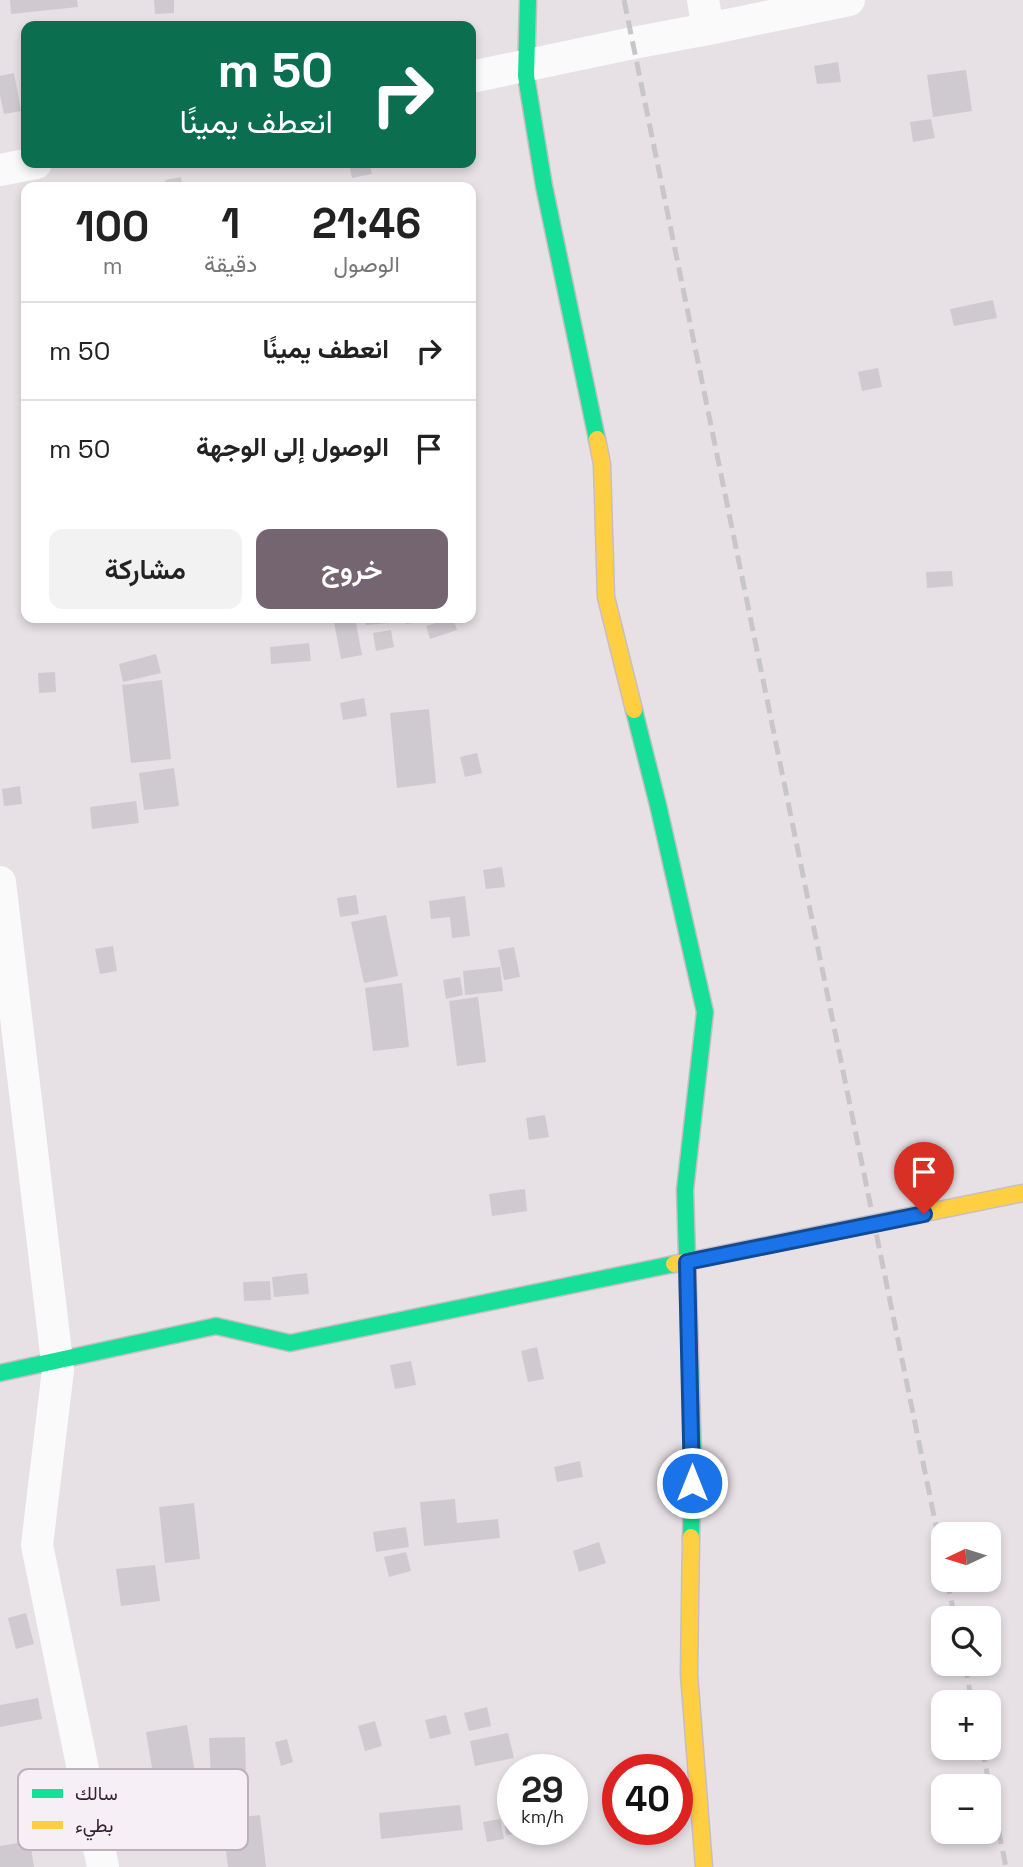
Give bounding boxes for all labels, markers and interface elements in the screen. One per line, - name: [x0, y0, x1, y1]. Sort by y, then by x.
- text: 50 m: [218, 39, 333, 101]
- icon: right: [357, 49, 448, 140]
- text: انعطف يمينًا: [180, 102, 333, 142]
- text: 1: [221, 197, 240, 250]
- text: 21:46: [312, 197, 421, 250]
- text: 100: [76, 200, 149, 253]
- text: دقيقة: [204, 249, 257, 279]
- text: الوصول: [333, 249, 400, 279]
- text: m: [103, 251, 122, 281]
- text: انعطف يمينًا: [263, 332, 389, 366]
- icon: right: [410, 332, 448, 370]
- text: 50 m: [49, 334, 110, 368]
- text: الوصول إلى الوجهة: [196, 430, 389, 464]
- icon: arrive: [410, 430, 448, 468]
- text: 50 m: [49, 432, 110, 466]
- button: مشاركة: [49, 529, 242, 609]
- button: خروج: [256, 529, 448, 609]
- pin: [894, 1142, 954, 1214]
- icon: arrive: [905, 1153, 943, 1191]
- position arrow: [655, 1446, 729, 1520]
- north arrow: [931, 1522, 1001, 1592]
- map controls: [931, 1522, 1001, 1844]
- button: search: [931, 1606, 1001, 1676]
- button: +: [931, 1690, 1001, 1760]
- speed limit sign: 40: [602, 1754, 693, 1845]
- text: 29: [521, 1768, 564, 1812]
- legend: [18, 1769, 248, 1850]
- button: −: [931, 1774, 1001, 1844]
- text: سالك: [75, 1781, 118, 1806]
- text: km/h: [521, 1805, 564, 1828]
- text: بطيء: [75, 1813, 113, 1841]

